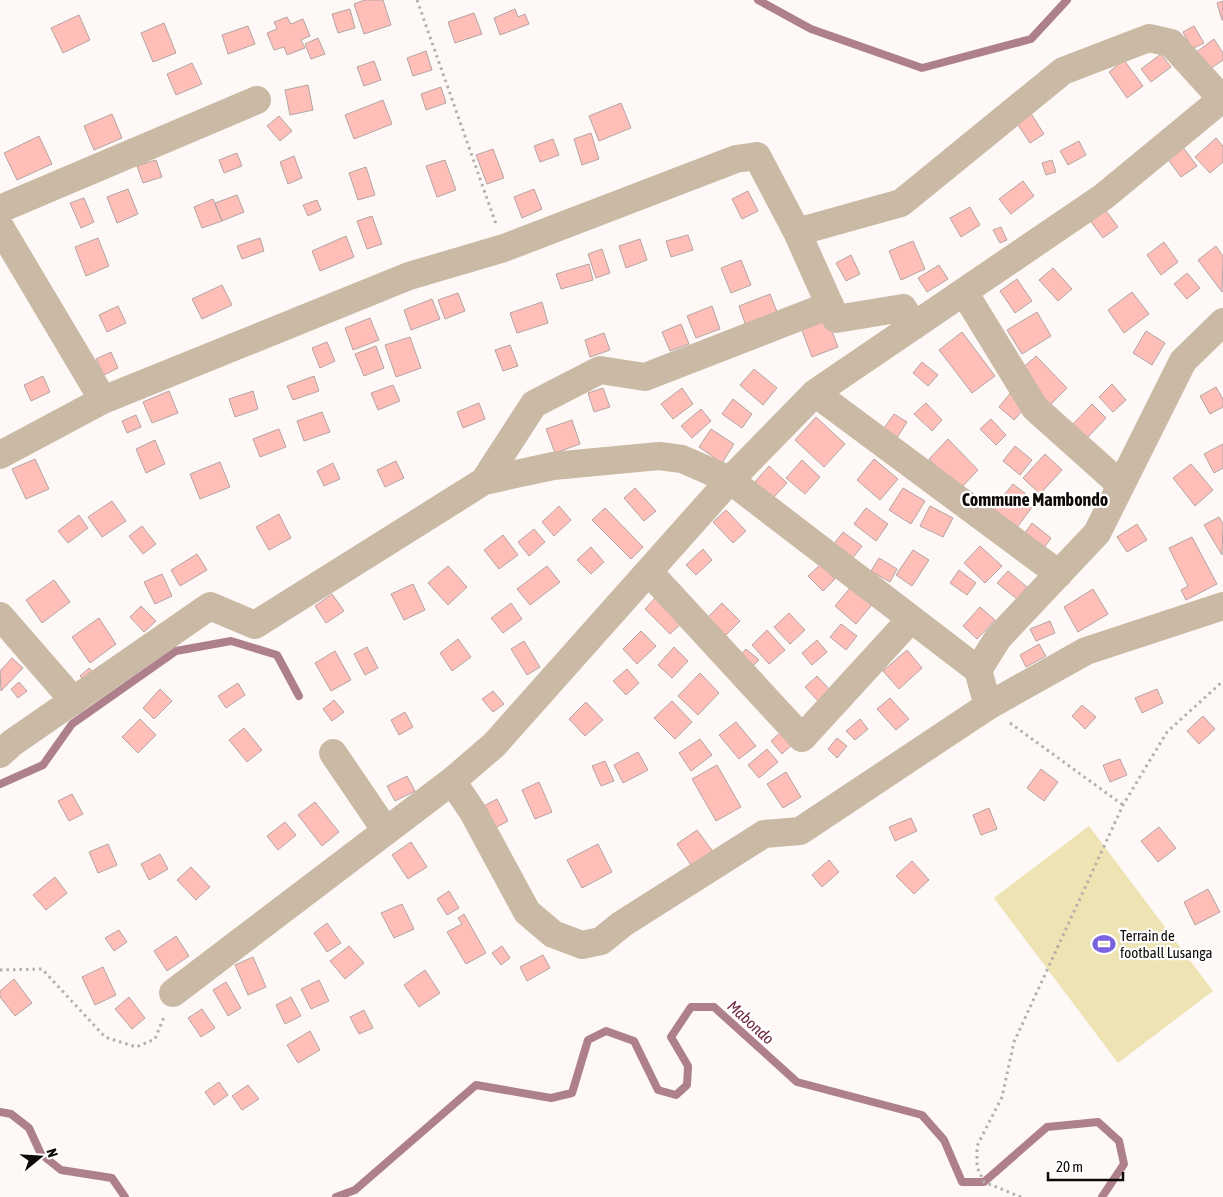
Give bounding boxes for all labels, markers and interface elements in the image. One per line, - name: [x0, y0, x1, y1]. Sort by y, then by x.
- district label: Commune Mambondo: [962, 489, 1108, 510]
- place label: Terrain de football Lusanga: [1120, 927, 1212, 961]
- sports icon: Terrain de football Lusanga: [1091, 931, 1117, 957]
- water label: Mabondo: [724, 997, 778, 1047]
- north arrow: [15, 1132, 65, 1182]
- text: N: [43, 1147, 61, 1159]
- scale bar: [1048, 1150, 1123, 1182]
- text: 20 m: [1056, 1158, 1083, 1175]

